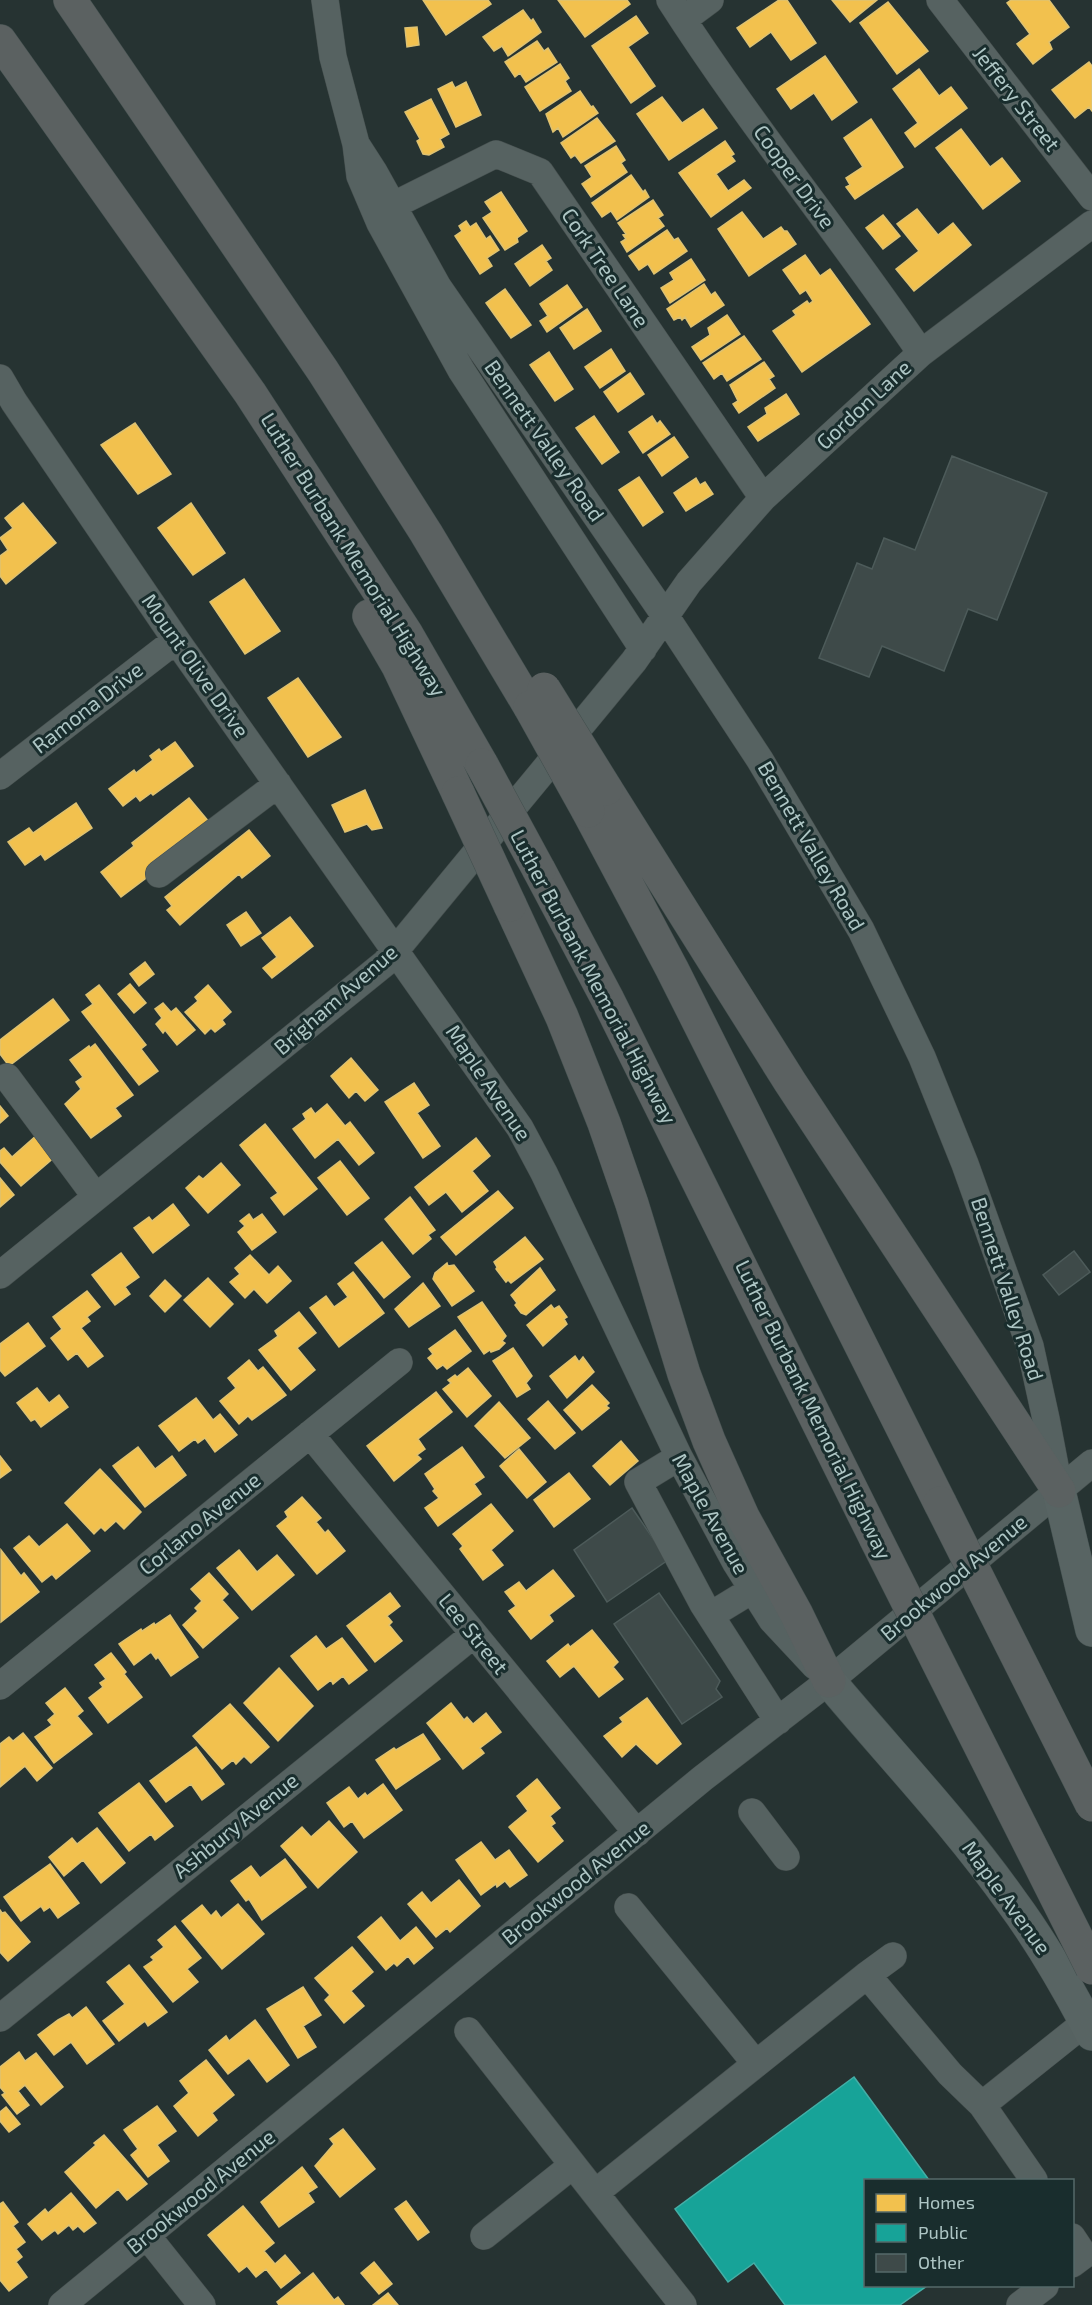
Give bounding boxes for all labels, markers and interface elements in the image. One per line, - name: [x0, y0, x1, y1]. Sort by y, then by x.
- street label: Jeffery Street: [968, 41, 1066, 156]
- street label: Cooper Drive: [749, 119, 841, 233]
- street label: Cork Tree Lane: [557, 203, 655, 332]
- street label: Gordon Lane: [811, 354, 915, 454]
- street label: Bennett Valley Road: [480, 355, 610, 526]
- street label: Luther Burbank Memorial Highway: [256, 408, 452, 701]
- street label: Mount Olive Drive: [137, 589, 255, 742]
- street label: Ramona Drive: [27, 656, 147, 758]
- street label: Bennett Valley Road: [754, 756, 871, 934]
- street label: Luther Burbank Memorial Highway: [506, 825, 683, 1128]
- street label: Brigham Avenue: [268, 939, 402, 1059]
- street label: Maple Avenue: [441, 1020, 537, 1145]
- street label: Bennett Valley Road: [967, 1194, 1050, 1383]
- street label: Luther Burbank Memorial Highway: [731, 1256, 898, 1563]
- street label: Maple Avenue: [668, 1449, 755, 1578]
- street label: Corlano Avenue: [133, 1466, 265, 1579]
- street label: Brookwood Avenue: [875, 1508, 1031, 1645]
- street label: Lee Street: [434, 1588, 514, 1678]
- street label: Ashbury Avenue: [168, 1767, 303, 1883]
- street label: Brookwood Avenue: [496, 1814, 654, 1949]
- street label: Maple Avenue: [958, 1835, 1057, 1959]
- street label: Brookwood Avenue: [121, 2123, 279, 2258]
- legend: [864, 2179, 1074, 2287]
- text: Homes: [918, 2191, 975, 2213]
- text: Public: [918, 2221, 968, 2243]
- text: Other: [918, 2251, 964, 2273]

